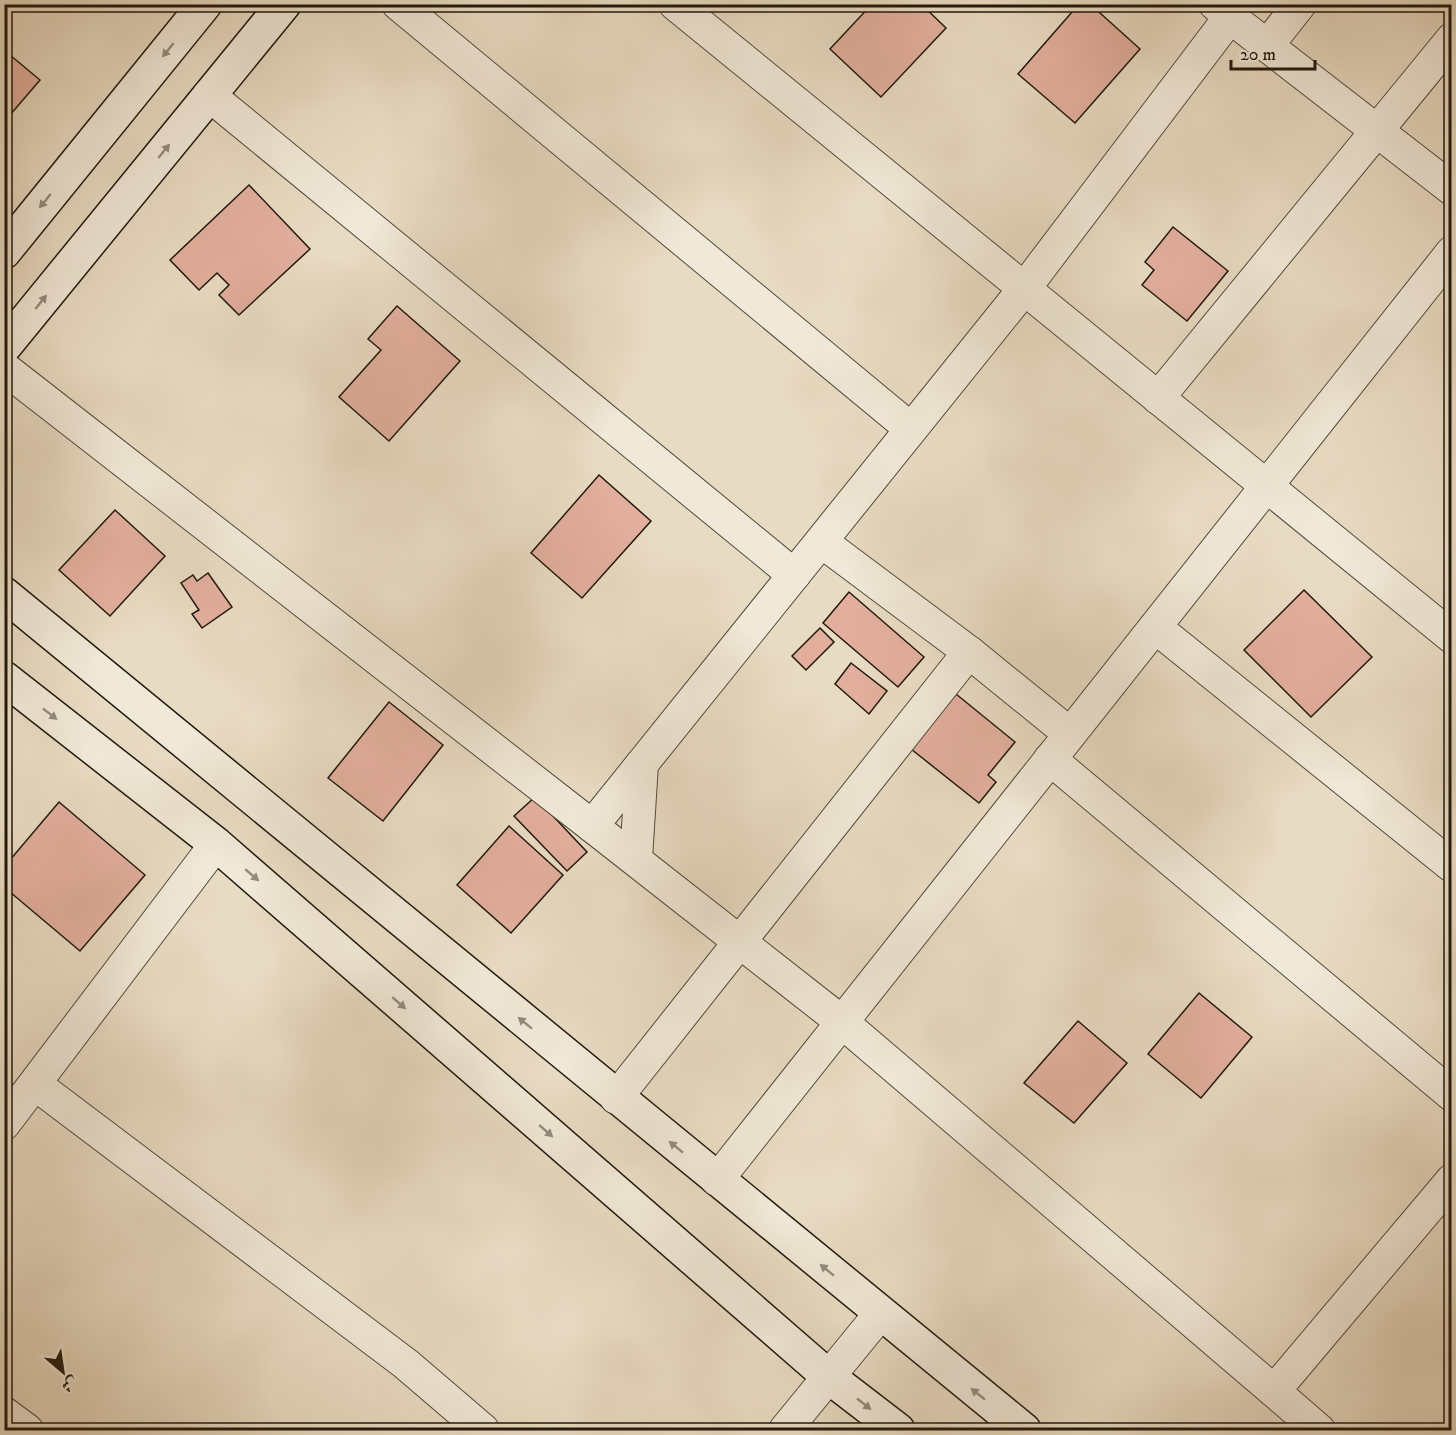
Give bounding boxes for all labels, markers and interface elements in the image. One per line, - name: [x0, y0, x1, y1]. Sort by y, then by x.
- scale bar: [1231, 33, 1315, 71]
- one-way arrow: [162, 42, 175, 58]
- text: 20 m: [1240, 44, 1276, 66]
- one-way arrow: [158, 143, 170, 158]
- one-way arrow: [39, 193, 52, 209]
- one-way arrow: [35, 294, 48, 310]
- one-way arrow: [43, 707, 58, 719]
- one-way arrow: [244, 868, 259, 881]
- one-way arrow: [391, 996, 406, 1009]
- one-way arrow: [518, 1017, 533, 1030]
- one-way arrow: [538, 1124, 553, 1137]
- one-way arrow: [669, 1141, 684, 1154]
- one-way arrow: [819, 1264, 835, 1277]
- north arrow: [33, 1342, 93, 1402]
- text: ش: [58, 1372, 82, 1397]
- one-way arrow: [970, 1387, 986, 1400]
- one-way arrow: [856, 1397, 871, 1409]

